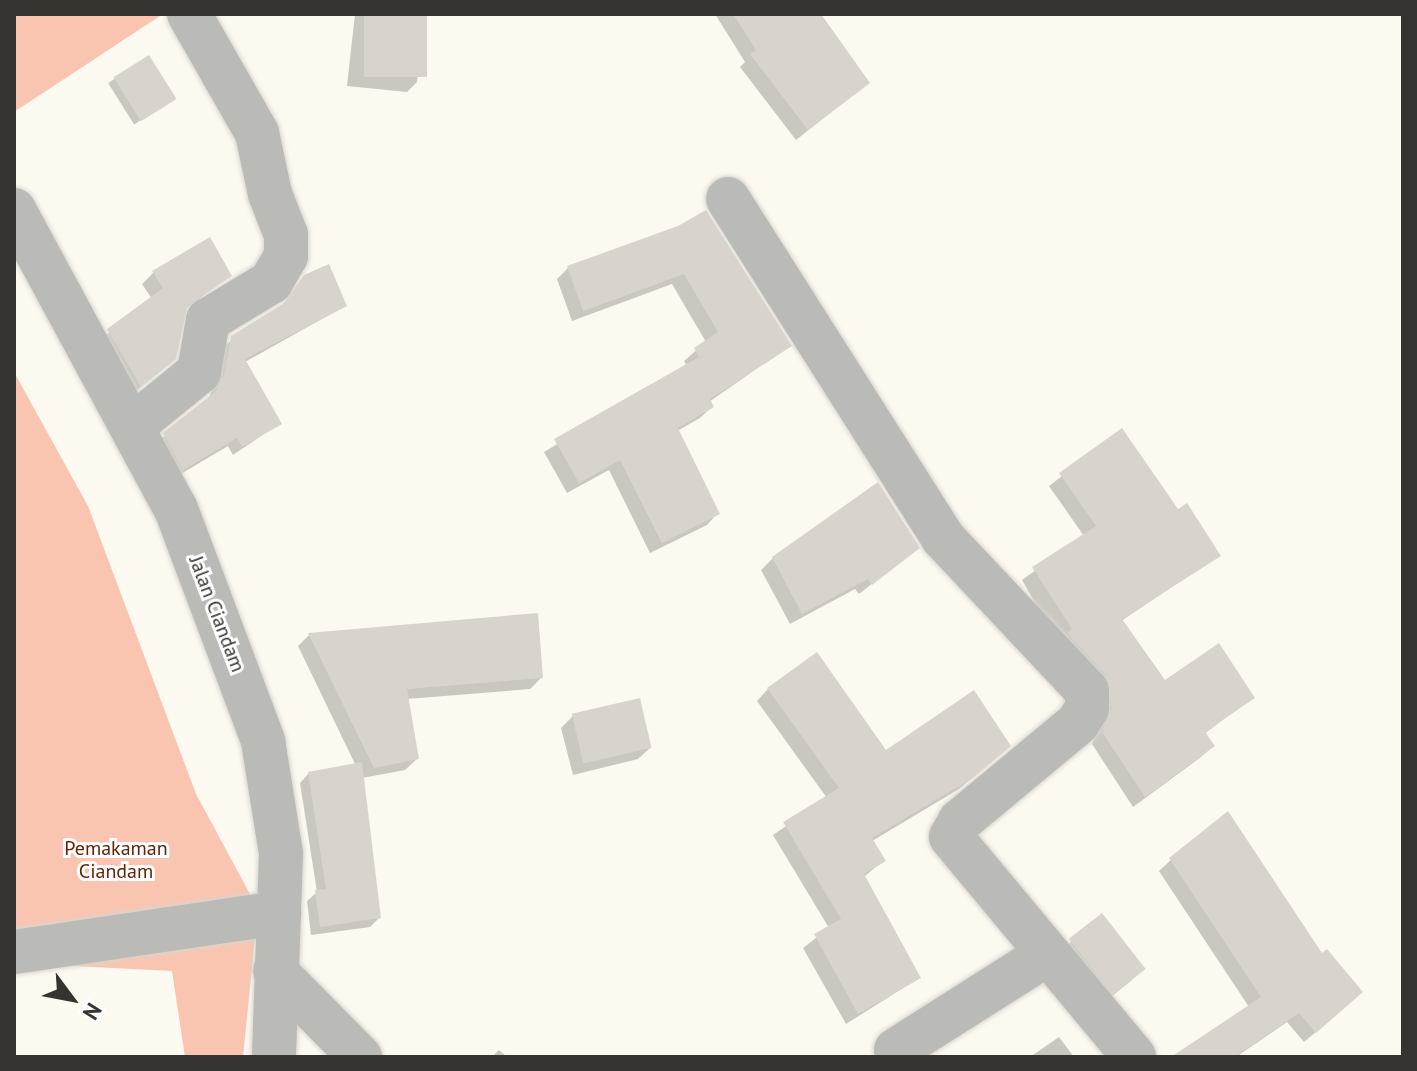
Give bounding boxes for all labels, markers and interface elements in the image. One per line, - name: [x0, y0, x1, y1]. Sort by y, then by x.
- street label: Jalan Ciandam: [184, 553, 250, 675]
- park label: Pemakaman Ciandam: [64, 837, 168, 884]
- north arrow: [32, 959, 112, 1039]
- text: N: [77, 998, 108, 1025]

